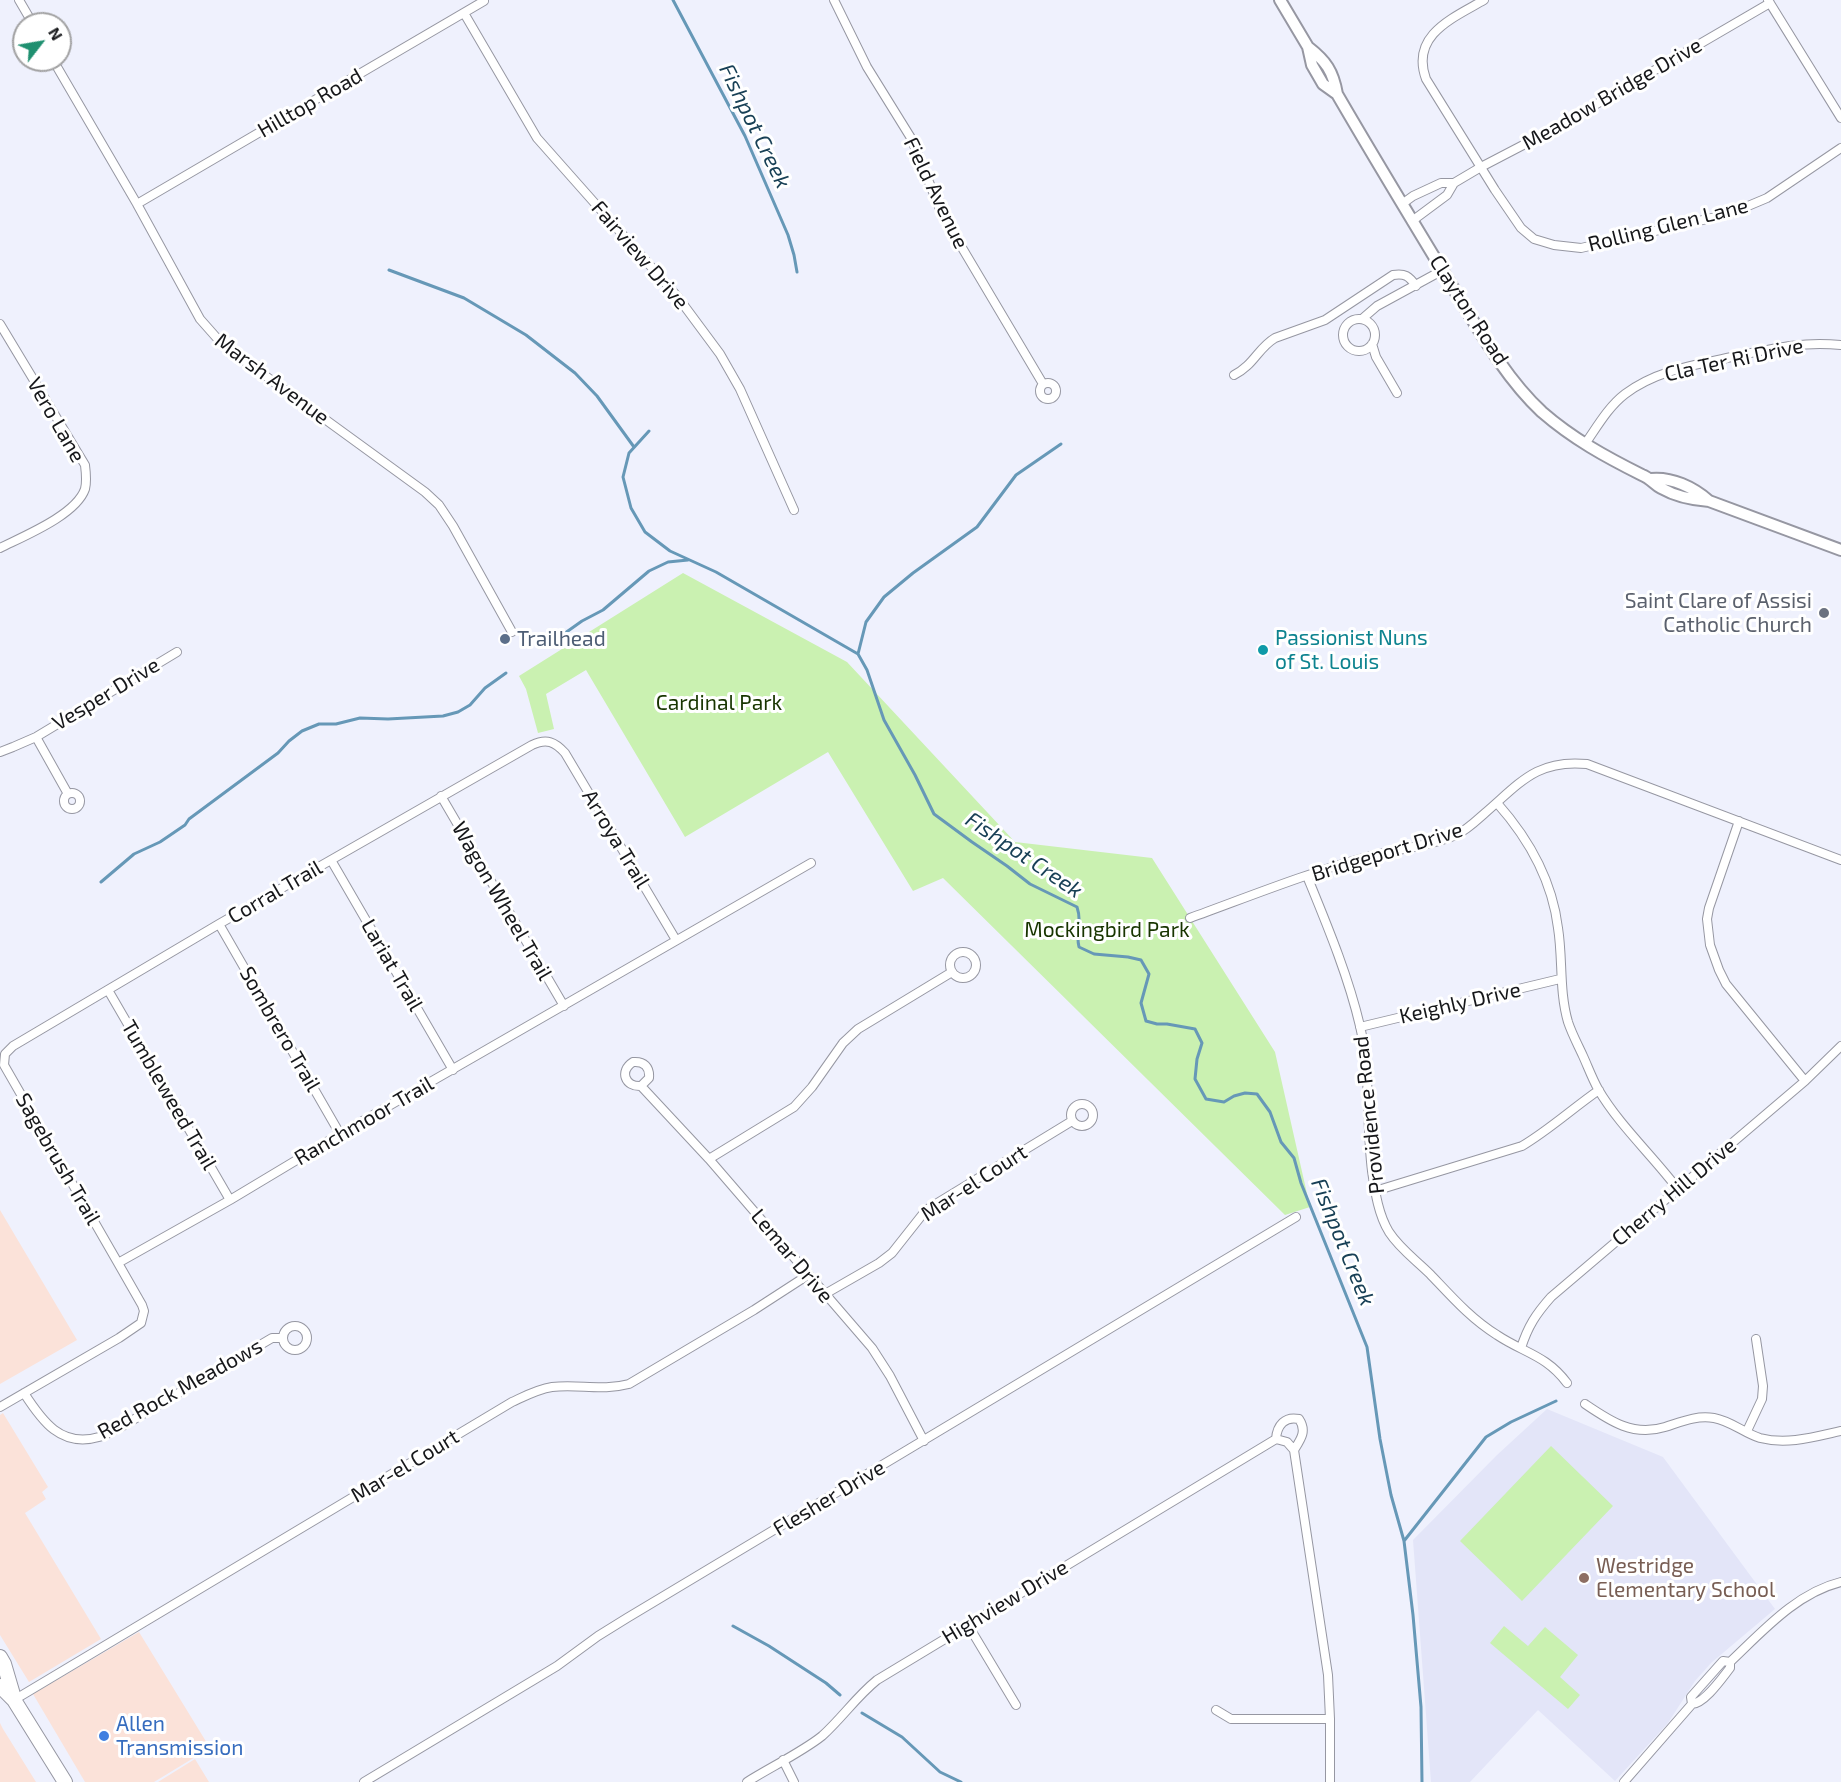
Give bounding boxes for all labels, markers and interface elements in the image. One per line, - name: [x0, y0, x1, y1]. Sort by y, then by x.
- north arrow: [12, 12, 72, 72]
- text: N: [45, 24, 67, 43]
- street label: Meadow Bridge Drive: [1518, 32, 1706, 156]
- water label: Fishpot Creek: [713, 59, 797, 193]
- street label: Hilltop Road: [253, 63, 367, 143]
- street label: Field Avenue: [898, 133, 974, 253]
- street label: Rolling Glen Lane: [1585, 193, 1751, 257]
- street label: Fairview Drive: [586, 196, 694, 314]
- street label: Clayton Road: [1424, 250, 1514, 370]
- street label: Marsh Avenue: [210, 328, 334, 430]
- street label: Cla Ter Ri Drive: [1662, 333, 1806, 387]
- street label: Vero Lane: [22, 373, 90, 467]
- place label: Saint Clare of Assisi Catholic Church: [1625, 588, 1812, 638]
- marker: Saint Clare of Assisi Catholic Church: [1817, 606, 1831, 620]
- place label: Passionist Nuns of St. Louis: [1275, 625, 1428, 675]
- place label: Trailhead: [517, 626, 606, 652]
- marker: Trailhead: [498, 632, 512, 646]
- marker: Passionist Nuns of St. Louis: [1256, 643, 1270, 657]
- street label: Vesper Drive: [48, 652, 164, 736]
- park label: Cardinal Park: [656, 690, 782, 716]
- street label: Arroya Trail: [577, 785, 655, 893]
- water label: Fishpot Creek: [961, 806, 1087, 904]
- street label: Wagon Wheel Trail: [446, 817, 558, 985]
- street label: Bridgeport Drive: [1308, 817, 1466, 887]
- street label: Corral Trail: [223, 855, 327, 929]
- street label: Lariat Trail: [356, 915, 428, 1015]
- park label: Mockingbird Park: [1024, 917, 1190, 943]
- street label: Sombrero Trail: [234, 962, 326, 1096]
- street label: Keighly Drive: [1397, 977, 1523, 1029]
- street label: Tumbleweed Trail: [116, 1016, 222, 1174]
- street label: Providence Road: [1348, 1035, 1390, 1195]
- street label: Ranchmoor Trail: [290, 1071, 438, 1171]
- street label: Sagebrush Trail: [10, 1089, 106, 1229]
- street label: Cherry Hill Drive: [1607, 1133, 1741, 1251]
- street label: Mar-el Court: [916, 1139, 1032, 1227]
- water label: Fishpot Creek: [1305, 1174, 1381, 1310]
- street label: Lemar Drive: [745, 1204, 839, 1308]
- street label: Red Rock Meadows: [93, 1333, 267, 1445]
- street label: Mar-el Court: [347, 1424, 463, 1508]
- street label: Flesher Drive: [769, 1455, 889, 1541]
- place label: Westridge Elementary School: [1596, 1553, 1775, 1603]
- street label: Highview Drive: [937, 1554, 1073, 1650]
- marker: Westridge Elementary School: [1577, 1571, 1591, 1585]
- place label: Allen Transmission: [116, 1711, 243, 1761]
- marker: Allen Transmission: [97, 1729, 111, 1743]

